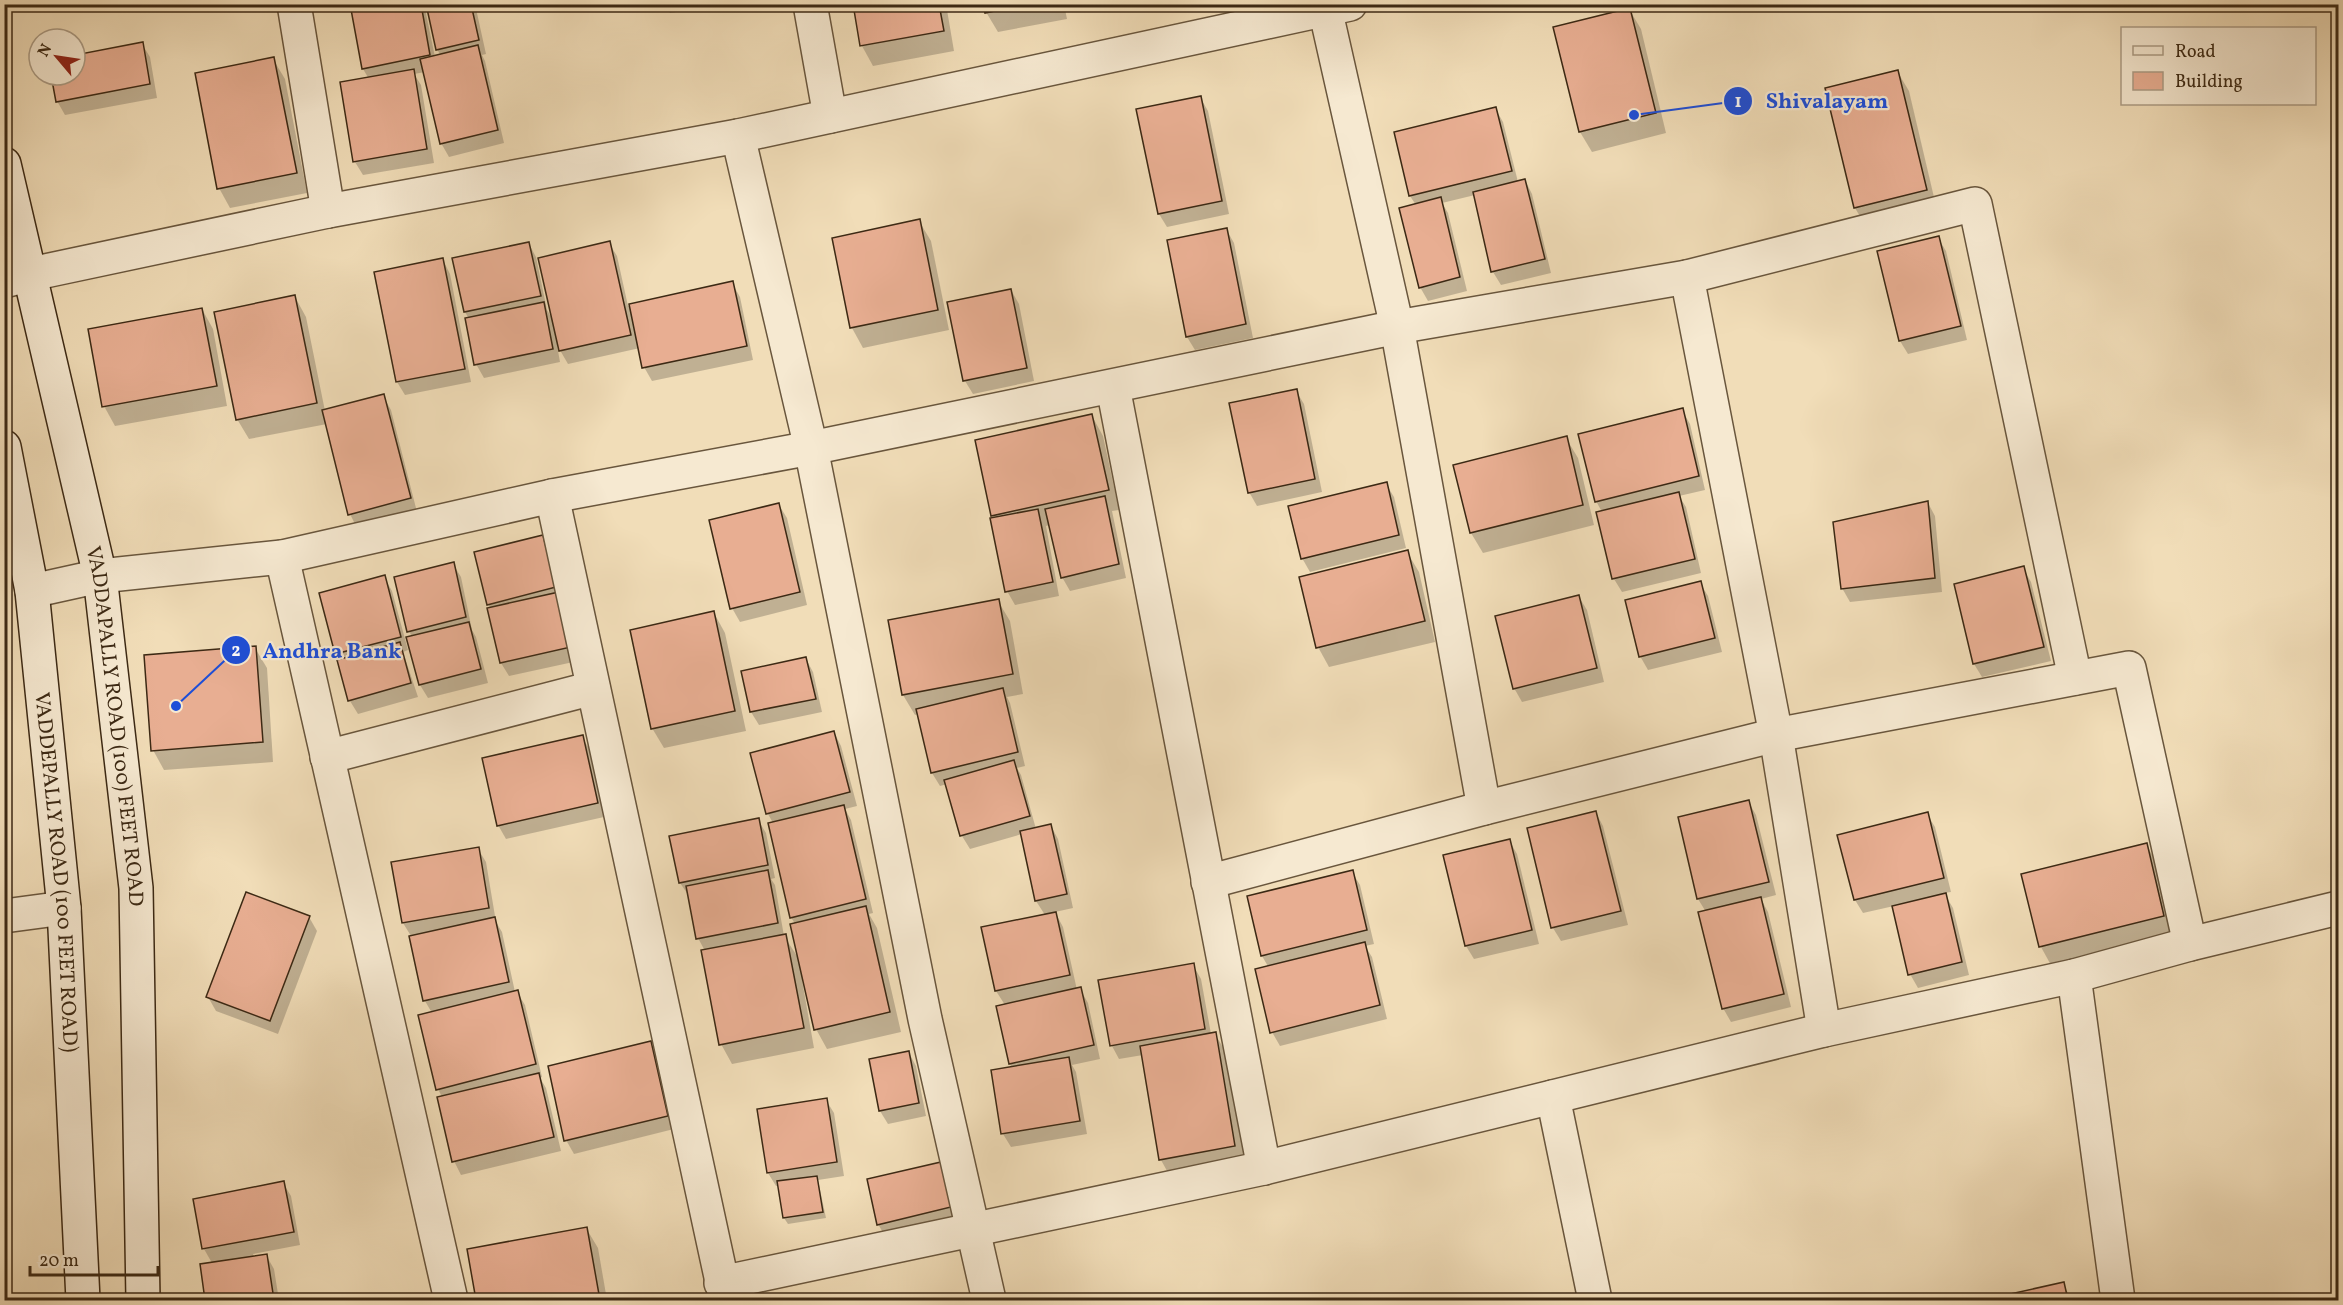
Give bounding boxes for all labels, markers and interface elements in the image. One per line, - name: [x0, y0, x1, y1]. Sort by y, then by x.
- north arrow: [27, 27, 87, 87]
- legend: [2121, 27, 2316, 105]
- text: N: [33, 40, 58, 61]
- text: Road: [2175, 40, 2216, 65]
- text: Building: [2175, 70, 2243, 95]
- callout: Shivalayam: [1723, 81, 1900, 121]
- text: Shivalayam: [1766, 87, 1888, 118]
- text: 1: [1734, 90, 1742, 115]
- street label: VADDAPALLY ROAD (100) FEET ROAD: [78, 543, 149, 907]
- callout: Andhra Bank: [221, 630, 414, 670]
- text: Andhra Bank: [263, 637, 401, 668]
- text: 2: [231, 639, 241, 664]
- street label: VADDEPALLY ROAD (100 FEET ROAD): [26, 691, 84, 1053]
- scale bar: [30, 1239, 158, 1277]
- text: 20 m: [39, 1249, 79, 1274]

